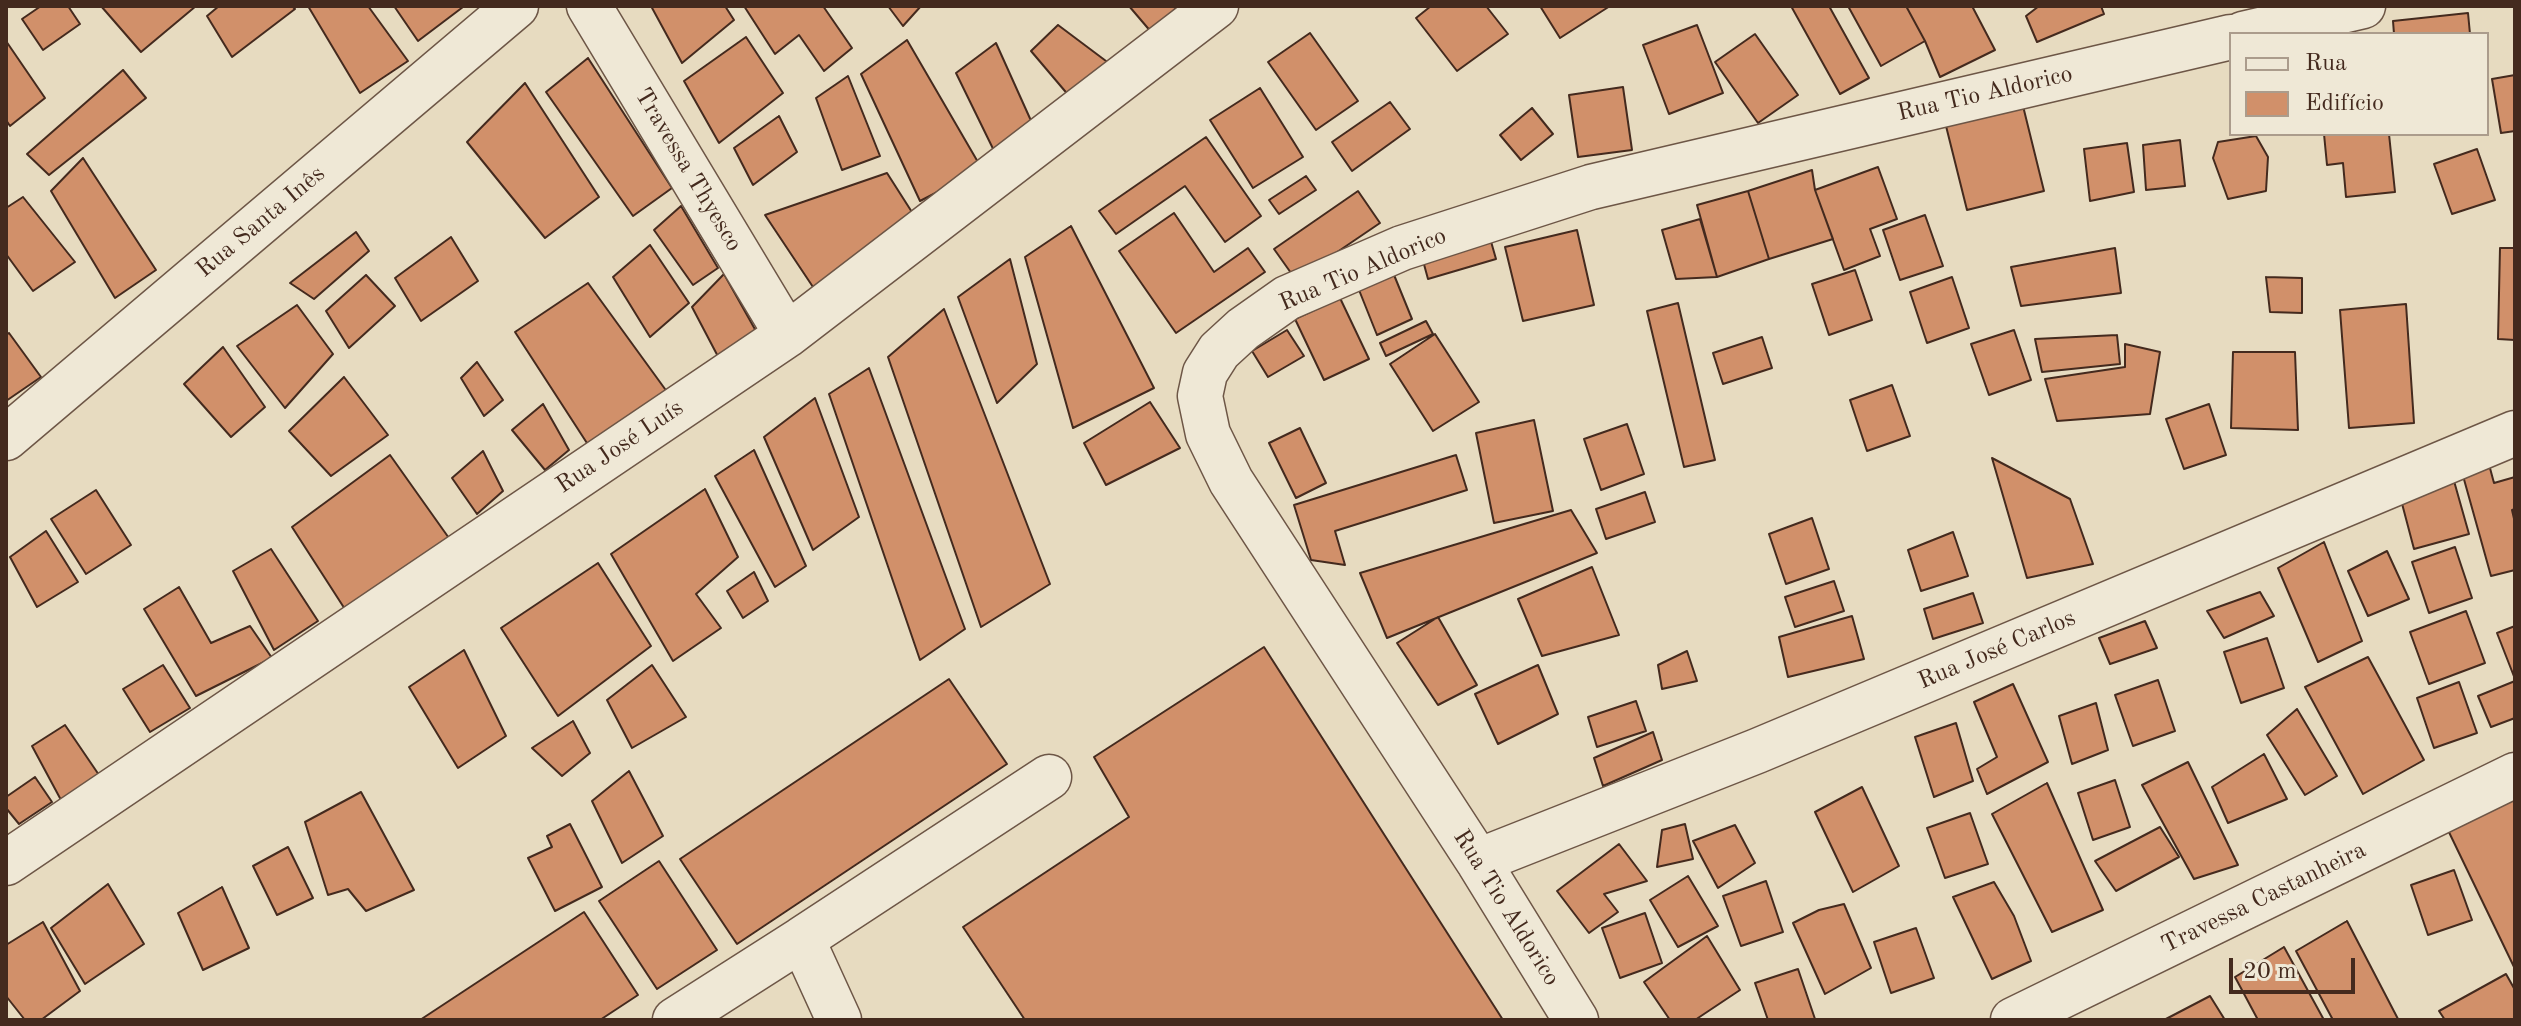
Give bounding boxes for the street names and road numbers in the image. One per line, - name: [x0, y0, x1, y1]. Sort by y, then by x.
- street label: Rua Tio Aldorico: [1895, 60, 2075, 128]
- street label: Travessa Thyesco: [628, 83, 748, 257]
- street label: Rua Santa Inês: [191, 160, 331, 284]
- street label: Rua Tio Aldorico: [1275, 222, 1451, 318]
- street label: Rua José Luís: [551, 394, 689, 500]
- street label: Rua José Carlos: [1914, 604, 2080, 696]
- street label: Rua Tio Aldorico: [1446, 825, 1566, 991]
- street label: Travessa Castanheira: [2157, 836, 2371, 960]

